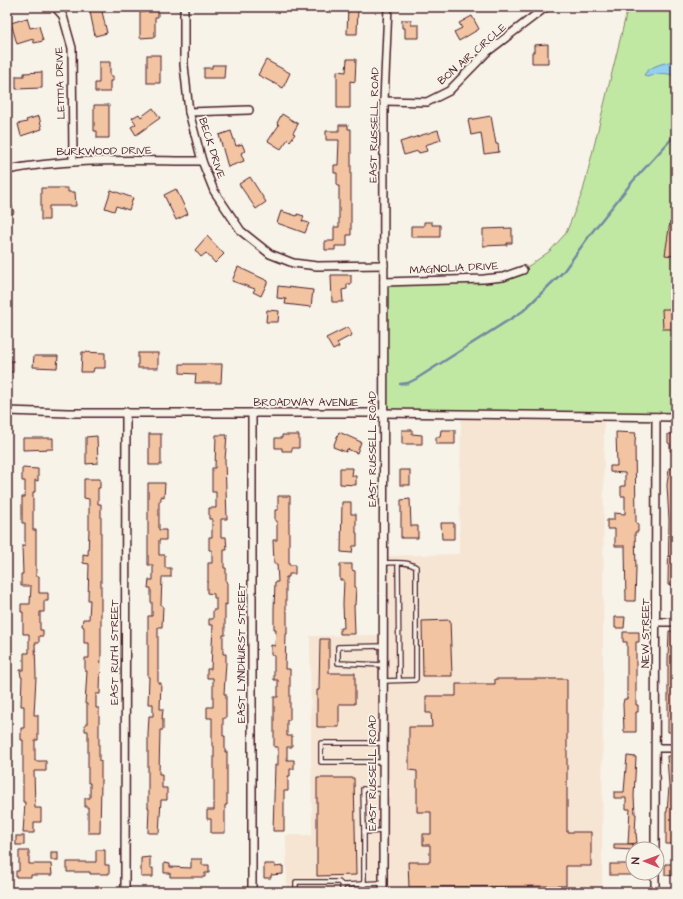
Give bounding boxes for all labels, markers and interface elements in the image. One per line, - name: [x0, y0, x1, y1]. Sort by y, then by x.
- street label: BON AIR CIRCLE: [434, 20, 510, 88]
- street label: LETITIA DRIVE: [51, 46, 69, 120]
- street label: EAST RUSSELL ROAD: [365, 67, 383, 183]
- street label: BECK DRIVE: [195, 116, 229, 181]
- street label: BURKWOOD DRIVE: [56, 143, 152, 159]
- street label: MAGNOLIA DRIVE: [409, 258, 499, 278]
- street label: EAST RUSSELL ROAD: [365, 391, 380, 507]
- street label: BROADWAY AVENUE: [254, 395, 359, 410]
- street label: EAST LYNDHURST STREET: [234, 583, 249, 723]
- street label: NEW STREET: [638, 598, 653, 668]
- street label: EAST RUTH STREET: [107, 599, 122, 705]
- street label: EAST RUSSELL ROAD: [365, 715, 380, 831]
- north arrow: [625, 841, 665, 881]
- text: N: [628, 857, 643, 864]

